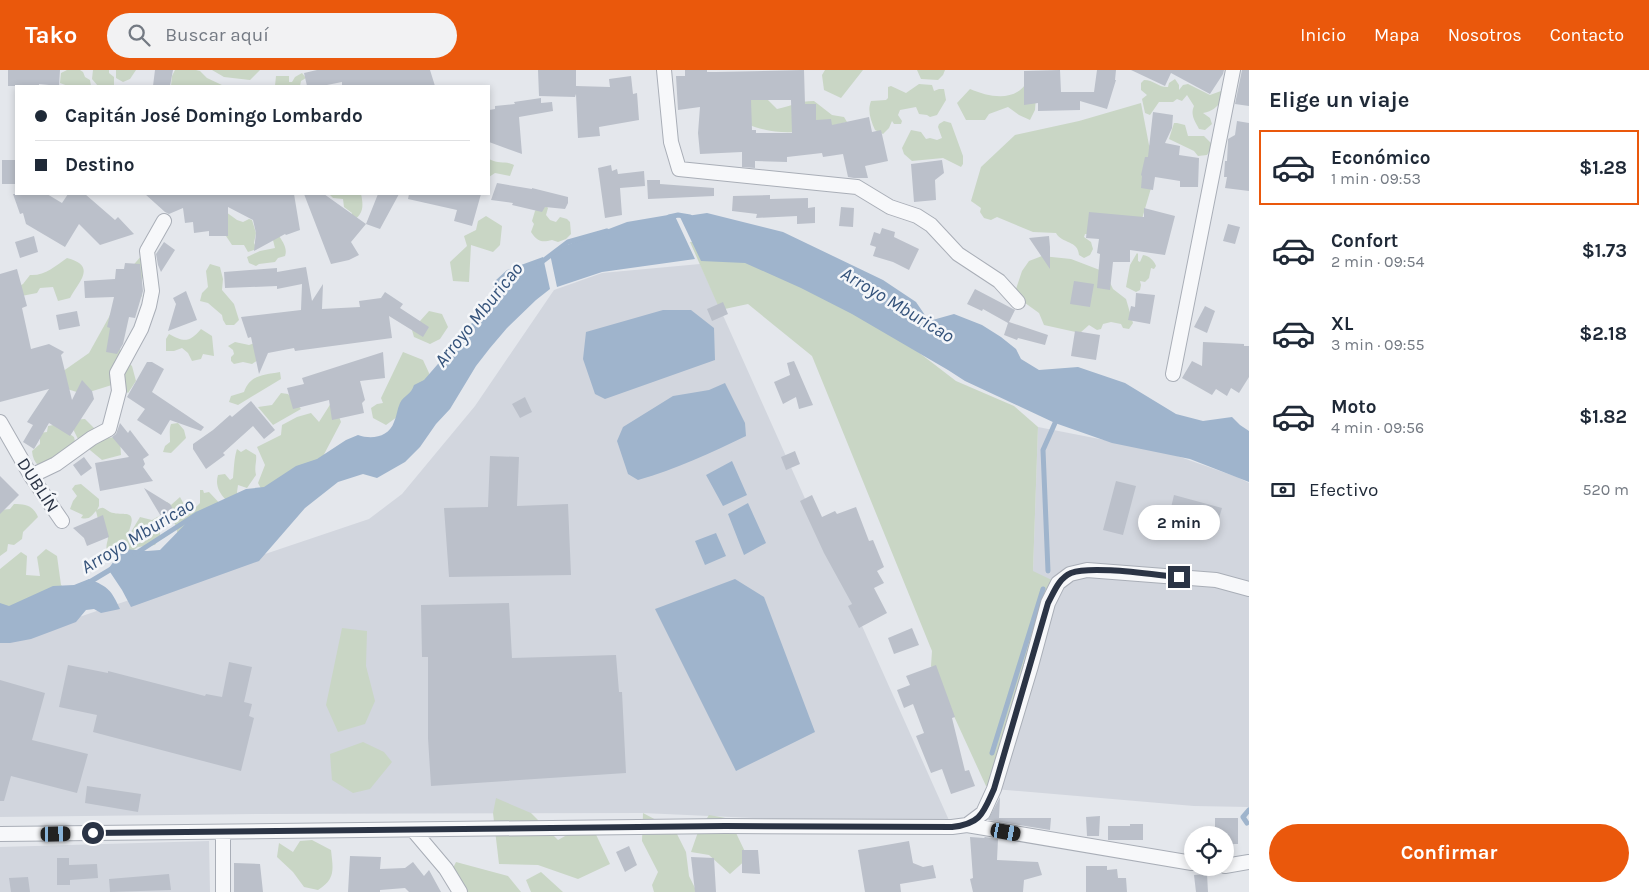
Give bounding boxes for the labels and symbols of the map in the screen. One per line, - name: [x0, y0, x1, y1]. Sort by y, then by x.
- water label: Arroyo Mburicao: [430, 257, 528, 371]
- water label: Arroyo Mburicao: [837, 262, 959, 348]
- street label: DUBLÍN: [12, 453, 65, 516]
- water label: Arroyo Mburicao: [77, 493, 199, 578]
- callout: 2 min: [1138, 504, 1220, 540]
- route end: [1168, 566, 1190, 588]
- route start: [82, 822, 104, 844]
- car: [989, 822, 1022, 842]
- car: [40, 826, 71, 842]

